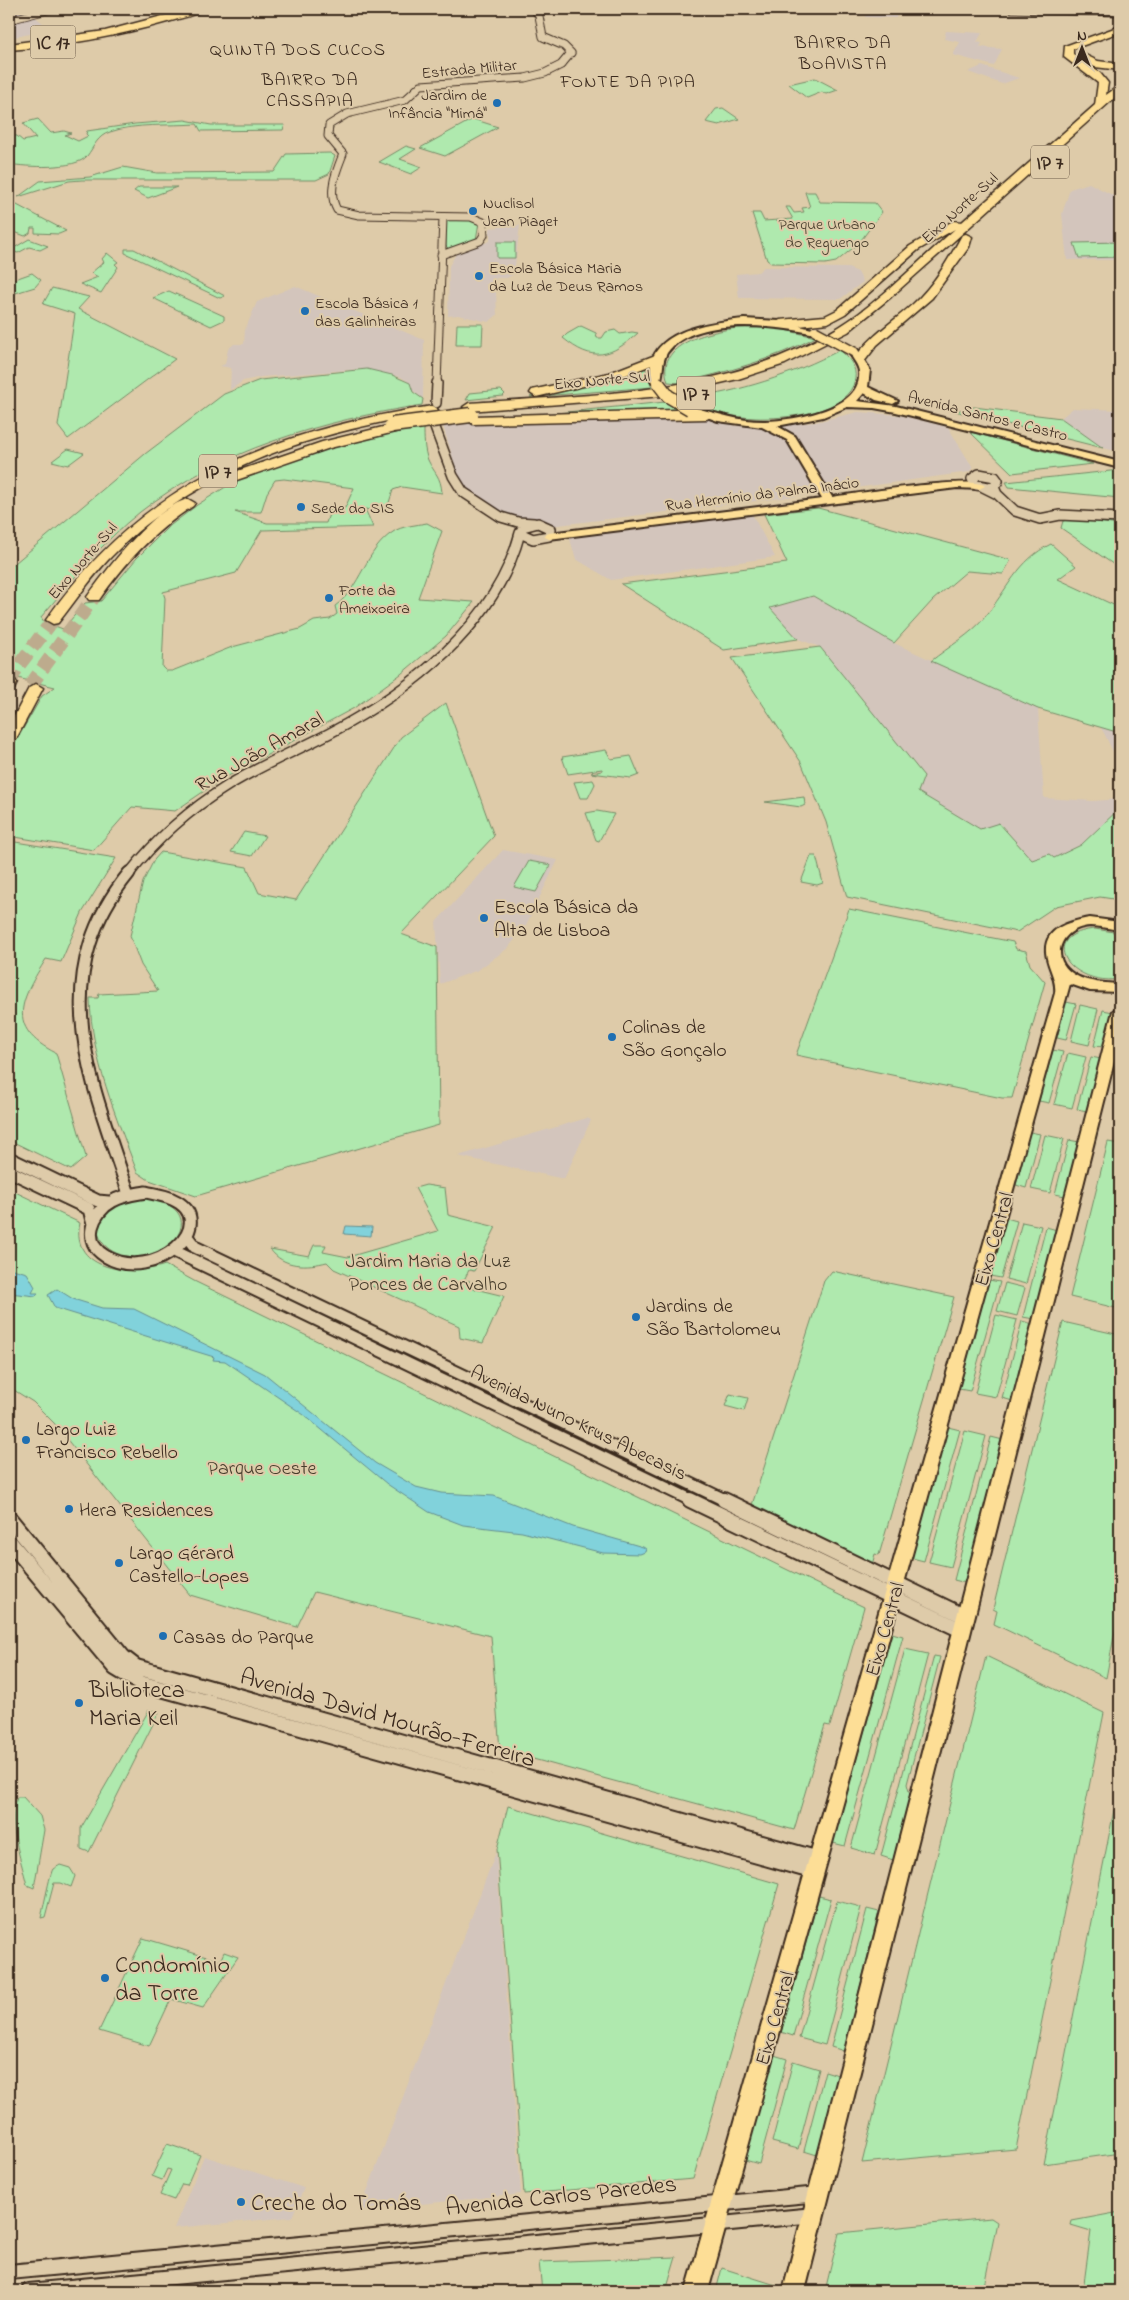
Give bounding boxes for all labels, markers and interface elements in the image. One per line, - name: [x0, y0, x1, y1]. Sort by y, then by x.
- north arrow: [1056, 22, 1106, 72]
- road number: IC 17: [30, 26, 76, 58]
- text: N: [1077, 26, 1087, 47]
- district label: BAIRRO DA BOAVISTA: [793, 31, 892, 78]
- district label: QUINTA DOS CUCOS: [210, 38, 386, 64]
- street label: Estrada Militar: [421, 54, 518, 86]
- district label: BAIRRO DA CASSAPIA: [260, 68, 359, 115]
- district label: FONTE DA PIPA: [559, 70, 696, 96]
- place label: Jardim de Infância "Mimá": [388, 84, 488, 126]
- marker: Jardim de Infância "Mimá": [491, 97, 503, 109]
- road number: IP 7: [1031, 146, 1069, 178]
- street label: Eixo Norte-Sul: [917, 167, 1004, 250]
- place label: Nuclisol Jean Piaget: [483, 192, 559, 234]
- marker: Nuclisol Jean Piaget: [467, 205, 479, 217]
- park label: Parque Urbano do Reguengo: [778, 213, 876, 255]
- place label: Escola Básica Maria da Luz de Deus Ramos: [489, 257, 643, 299]
- marker: Escola Básica Maria da Luz de Deus Ramos: [473, 270, 485, 282]
- place label: Escola Básica 1 das Galinheiras: [315, 292, 418, 334]
- marker: Escola Básica 1 das Galinheiras: [299, 305, 311, 317]
- street label: Eixo Norte-Sul: [553, 365, 651, 397]
- road number: IP 7: [677, 376, 715, 409]
- street label: Avenida Santos e Castro: [905, 385, 1070, 448]
- road number: IP 7: [199, 454, 237, 488]
- street label: Rua Hermínio da Palma Inácio: [664, 471, 860, 519]
- place label: Sede do SIS: [311, 497, 394, 521]
- marker: Sede do SIS: [295, 501, 307, 513]
- street label: Eixo Norte-Sul: [43, 517, 124, 606]
- place label: Forte da Ameixoeira: [338, 579, 410, 621]
- marker: Forte da Ameixoeira: [323, 592, 335, 604]
- street label: Rua João Amaral: [191, 706, 330, 801]
- place label: Escola Básica da Alta de Lisboa: [494, 894, 638, 946]
- marker: Escola Básica da Alta de Lisboa: [478, 912, 490, 924]
- place label: Colinas de São Gonçalo: [622, 1014, 727, 1066]
- marker: Colinas de São Gonçalo: [606, 1031, 618, 1043]
- street label: Eixo Central: [968, 1189, 1023, 1290]
- park label: Jardim Maria da Luz Ponces de Carvalho: [346, 1248, 511, 1300]
- place label: Jardins de São Bartolomeu: [646, 1293, 781, 1345]
- marker: Jardins de São Bartolomeu: [630, 1311, 642, 1323]
- street label: Avenida Nuno Krus Abecasis: [465, 1359, 691, 1489]
- place label: Largo Luiz Francisco Rebello: [35, 1416, 178, 1468]
- marker: Largo Luiz Francisco Rebello: [20, 1434, 32, 1446]
- park label: Parque Oeste: [208, 1455, 317, 1484]
- place label: Hera Residences: [79, 1497, 213, 1526]
- marker: Hera Residences: [63, 1503, 75, 1515]
- place label: Largo Gérard Castello-Lopes: [129, 1540, 249, 1592]
- marker: Largo Gérard Castello-Lopes: [113, 1557, 125, 1569]
- street label: Eixo Central: [859, 1579, 914, 1680]
- place label: Casas do Parque: [173, 1624, 314, 1653]
- marker: Casas do Parque: [157, 1630, 169, 1642]
- street label: Avenida David Mourão-Ferreira: [235, 1660, 539, 1778]
- place label: Biblioteca Maria Keil: [88, 1674, 185, 1737]
- marker: Biblioteca Maria Keil: [73, 1697, 85, 1709]
- place label: Condomínio da Torre: [115, 1949, 230, 2012]
- street label: Eixo Central: [749, 1968, 804, 2069]
- marker: Condomínio da Torre: [99, 1972, 111, 1984]
- street label: Avenida Carlos Paredes: [444, 2168, 679, 2227]
- place label: Creche do Tomás: [251, 2187, 421, 2222]
- marker: Creche do Tomás: [235, 2196, 247, 2208]

